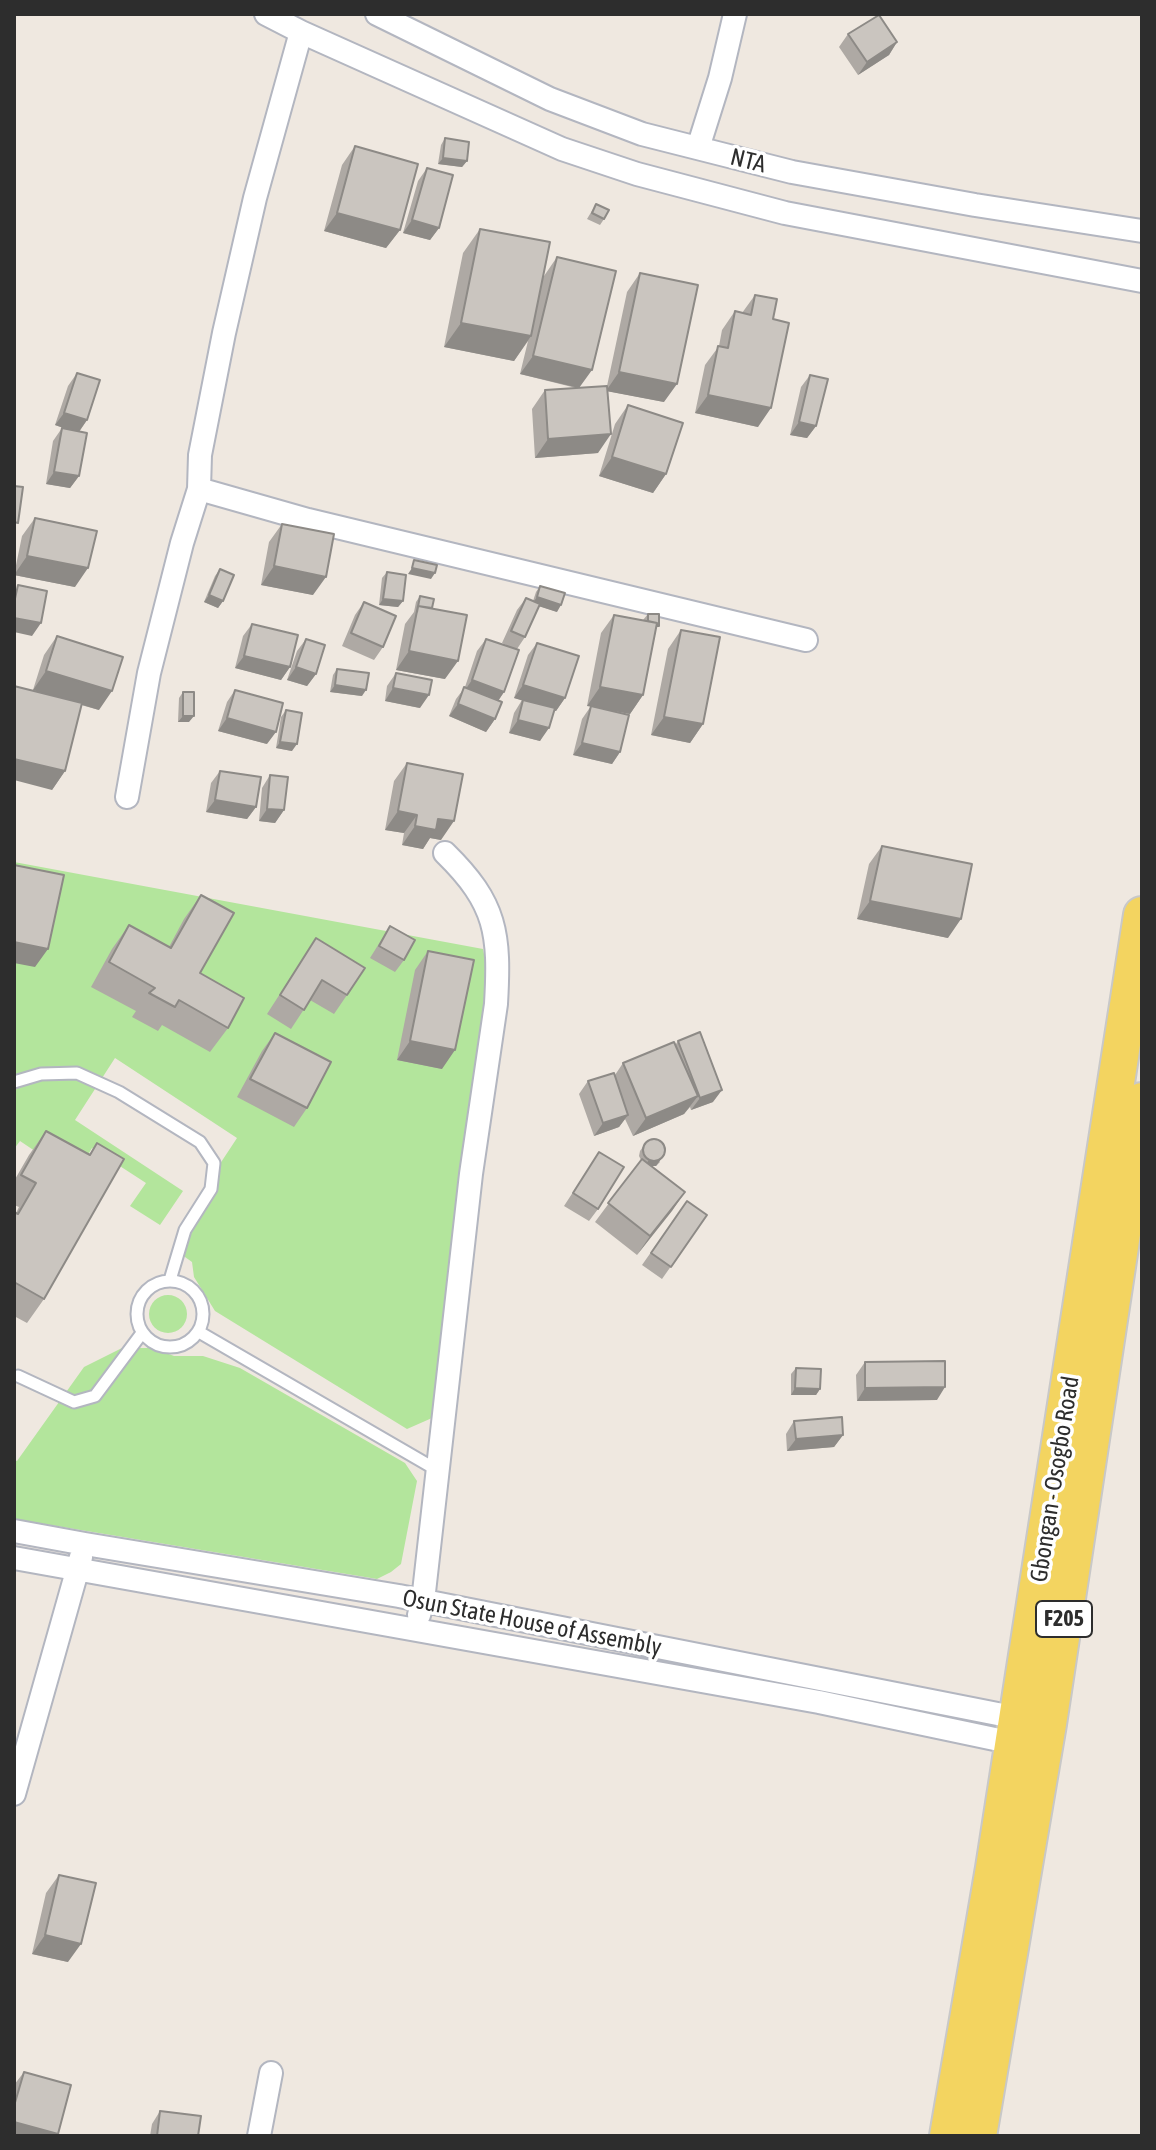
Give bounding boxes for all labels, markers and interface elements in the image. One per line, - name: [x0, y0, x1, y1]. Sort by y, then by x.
- street label: NTA: [727, 143, 769, 179]
- street label: Gbongan - Osogbo Road: [1025, 1374, 1085, 1584]
- street label: Osun State House of Assembly: [400, 1584, 664, 1662]
- road number: F205: [1036, 1601, 1092, 1637]

